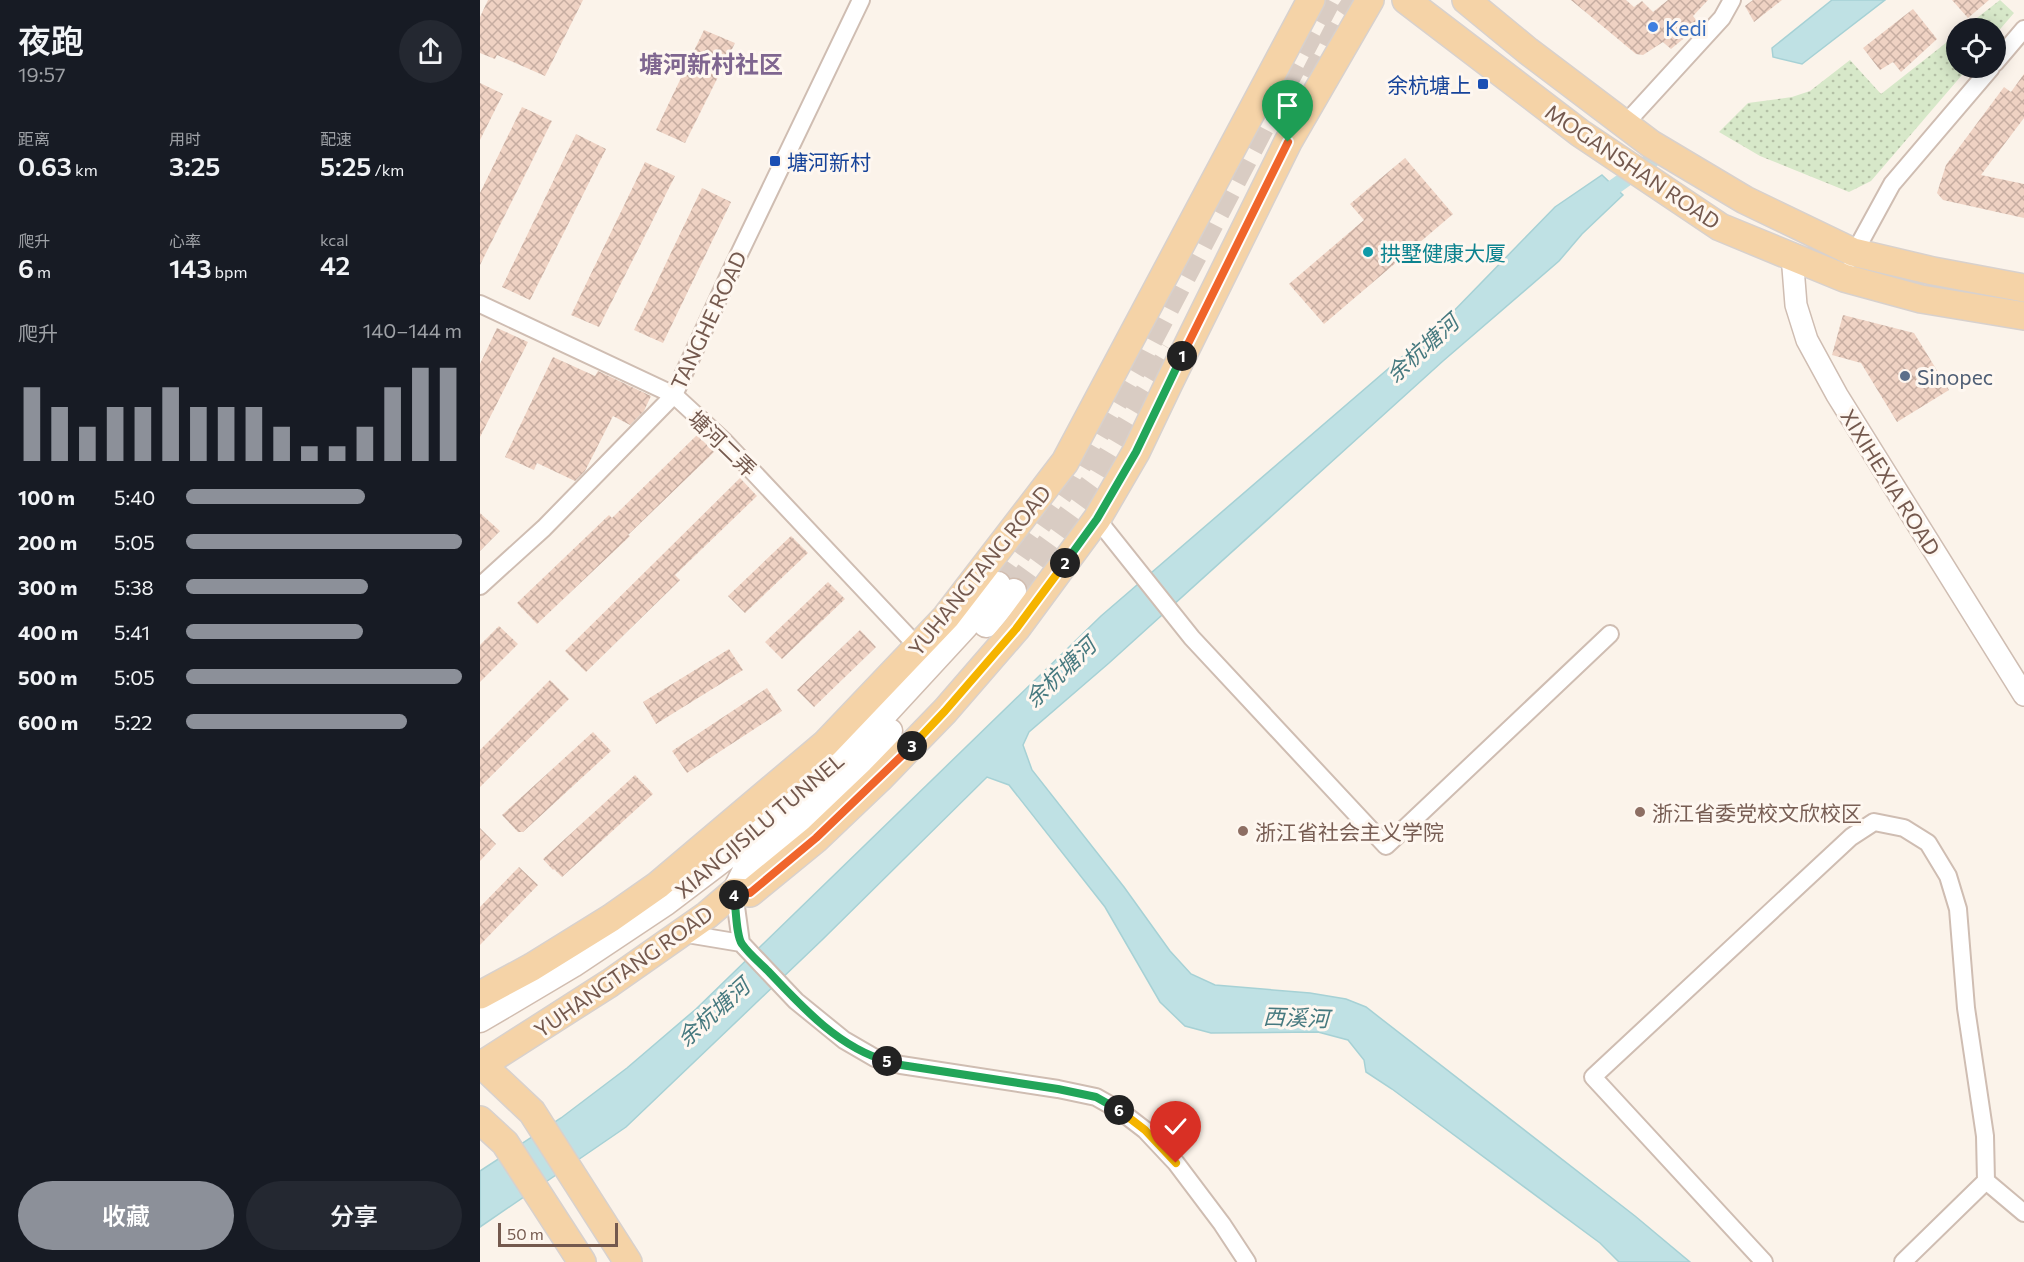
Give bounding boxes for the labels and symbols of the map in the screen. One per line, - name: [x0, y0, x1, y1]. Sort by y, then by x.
- place label: Kedi: [1665, 15, 1707, 40]
- marker: Kedi: [1646, 20, 1660, 34]
- district label: 塘河新村社区: [639, 49, 783, 78]
- place label: 余杭塘上: [1387, 72, 1471, 97]
- marker: 余杭塘上: [1476, 77, 1490, 91]
- pin: [1262, 80, 1313, 142]
- street label: MOGANSHAN ROAD: [1541, 98, 1725, 234]
- place label: 塘河新村: [787, 149, 871, 174]
- marker: 塘河新村: [768, 154, 782, 168]
- place label: 拱墅健康大厦: [1380, 240, 1506, 265]
- marker: 拱墅健康大厦: [1361, 245, 1375, 259]
- street label: TANGHE ROAD: [665, 247, 751, 393]
- water label: 余杭塘河: [1380, 306, 1467, 387]
- pin: 1: [1167, 341, 1197, 371]
- place label: Sinopec: [1917, 364, 1993, 389]
- marker: Sinopec: [1898, 369, 1912, 383]
- street label: XIXIHEXIA ROAD: [1836, 404, 1946, 560]
- street label: 塘河二弄: [684, 405, 762, 481]
- street label: YUHANGTANG ROAD: [903, 480, 1055, 660]
- pin: 2: [1050, 548, 1080, 578]
- water label: 余杭塘河: [1019, 629, 1104, 712]
- pin: 3: [897, 731, 927, 761]
- street label: XIANGJISILU TUNNEL: [670, 747, 848, 903]
- place label: 浙江省委党校文欣校区: [1652, 800, 1862, 825]
- marker: 浙江省委党校文欣校区: [1633, 805, 1647, 819]
- place label: 浙江省社会主义学院: [1255, 819, 1444, 844]
- marker: 浙江省社会主义学院: [1236, 824, 1250, 838]
- pin: 4: [719, 880, 749, 910]
- street label: YUHANGTANG ROAD: [529, 900, 717, 1042]
- water label: 余杭塘河: [671, 970, 758, 1051]
- water label: 西溪河: [1263, 1002, 1333, 1032]
- pin: 5: [872, 1046, 902, 1076]
- pin: 6: [1104, 1095, 1134, 1125]
- pin: [1150, 1101, 1201, 1163]
- scale bar: [498, 1220, 618, 1248]

